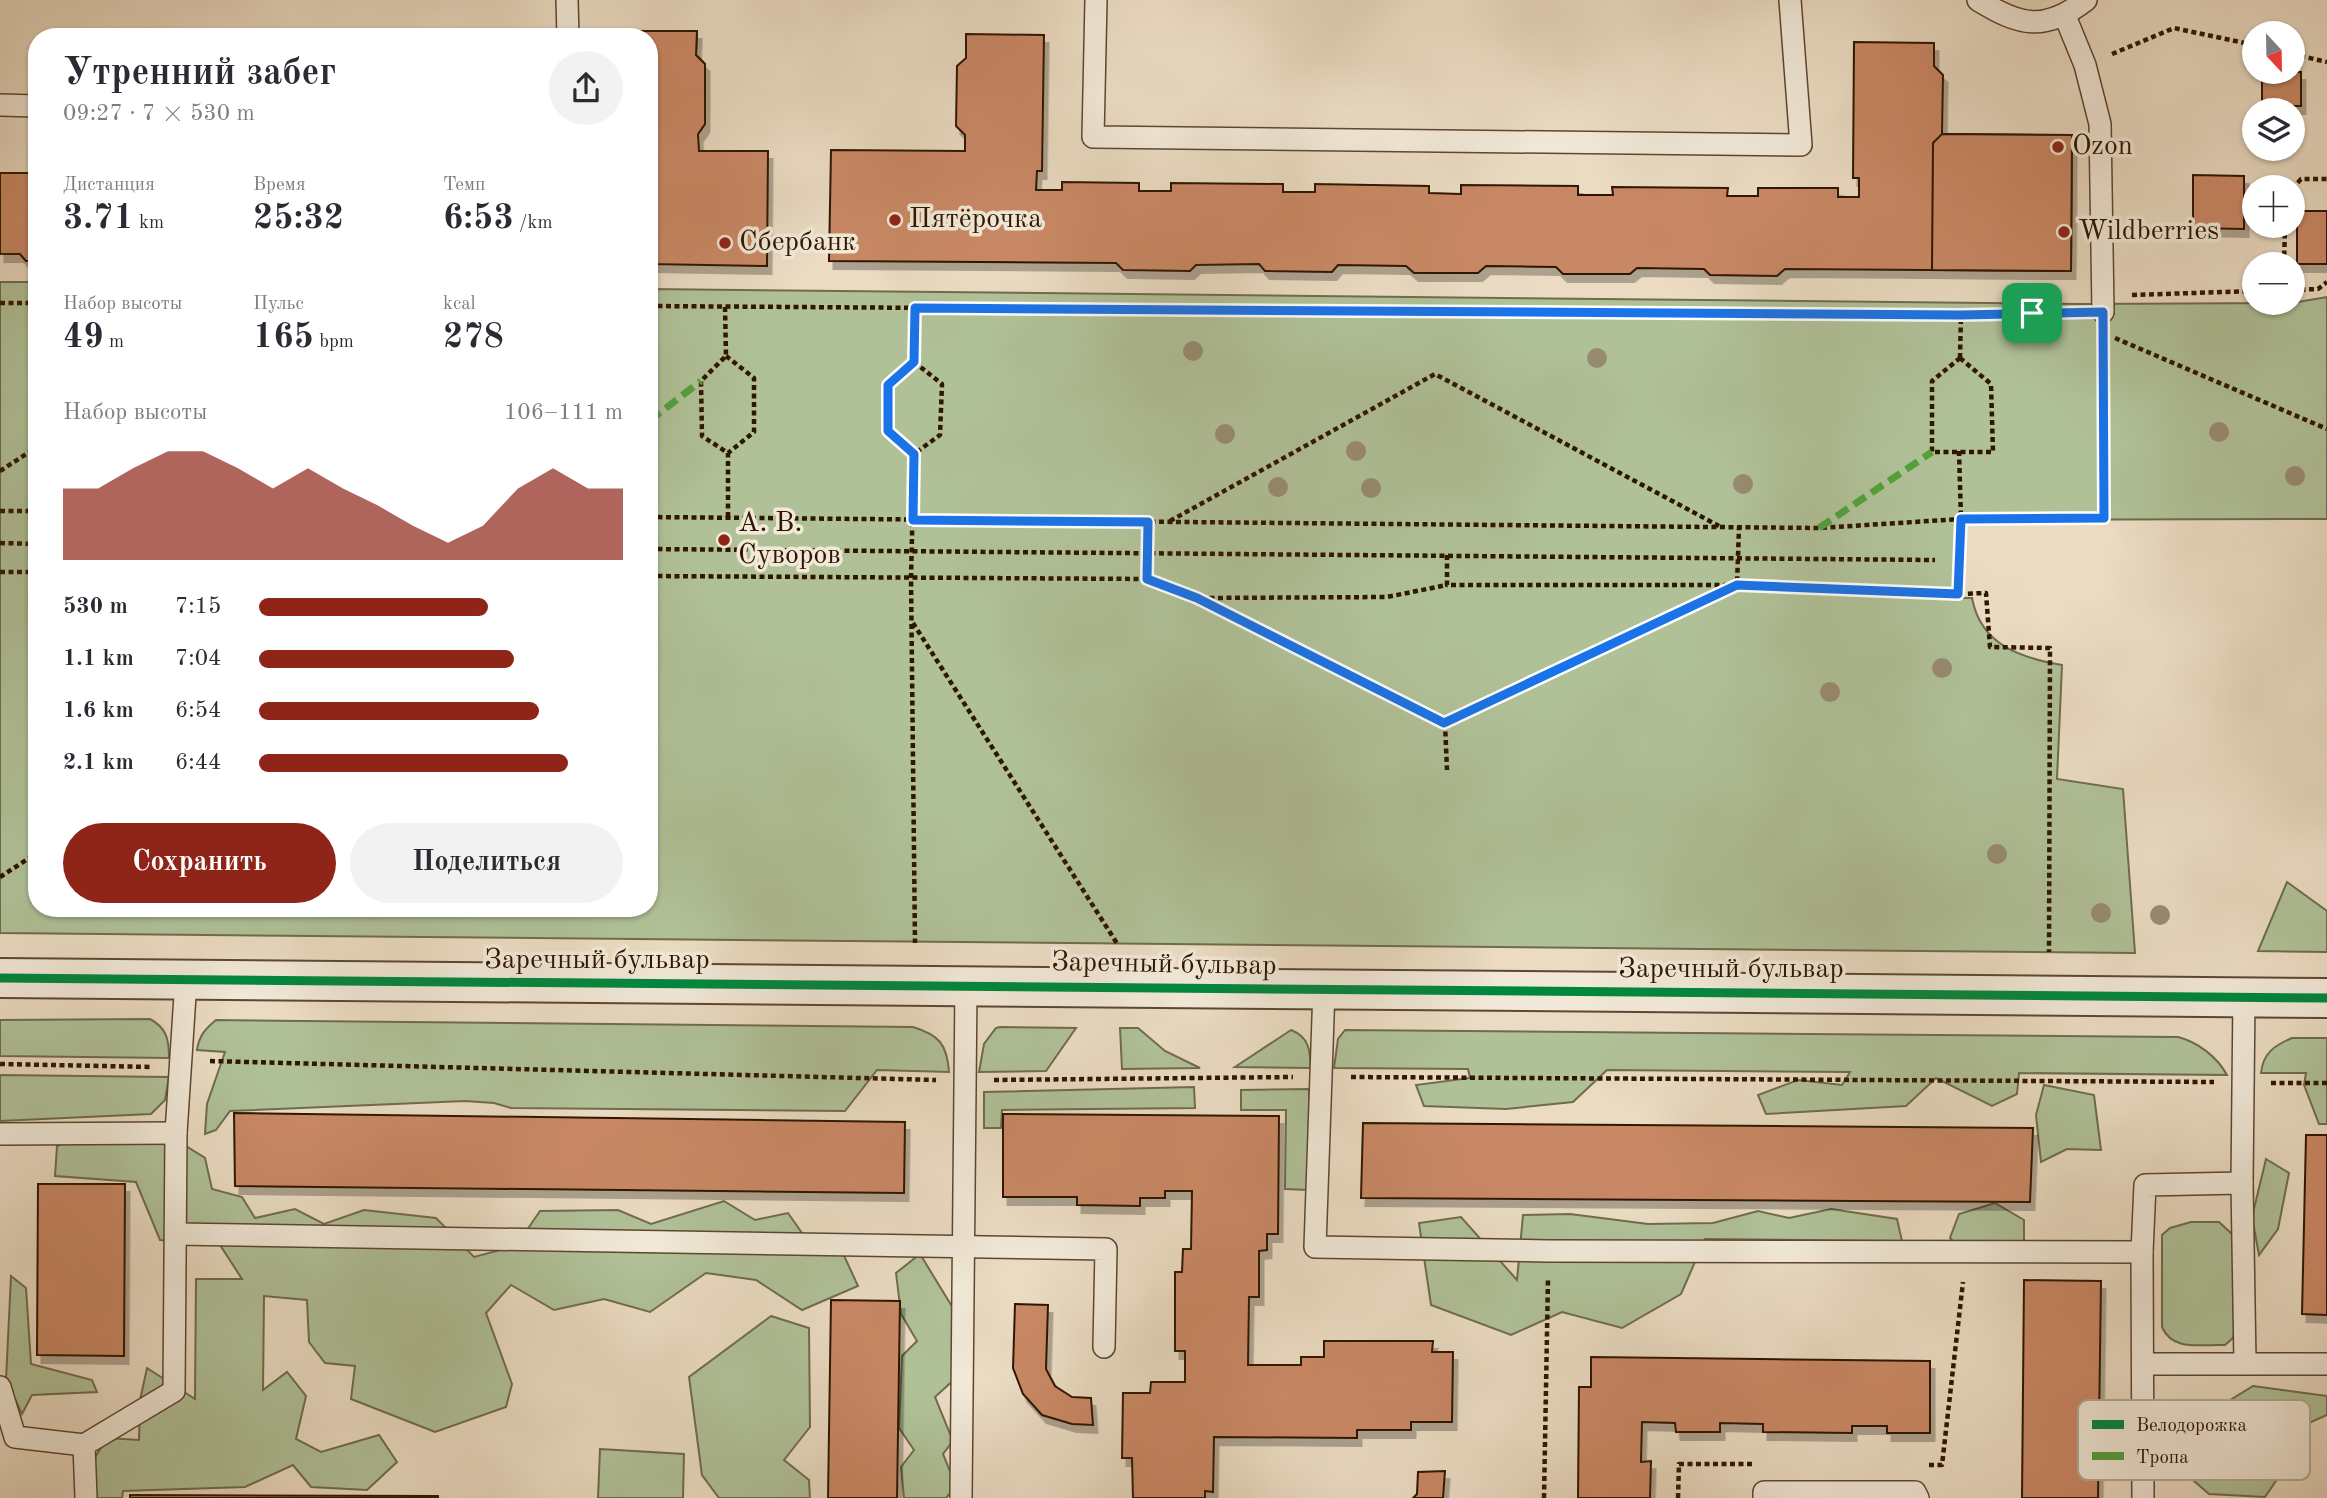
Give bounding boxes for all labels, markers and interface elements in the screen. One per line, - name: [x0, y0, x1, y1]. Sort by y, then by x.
- north arrow: [2242, 21, 2305, 84]
- map controls: [2242, 21, 2305, 315]
- button: share: [549, 51, 623, 125]
- text: Утренний забег: [63, 55, 336, 93]
- button: layers: [2242, 98, 2305, 161]
- text: 09:27 · 7 × 530 m: [63, 102, 255, 125]
- place label: Ozon: [2072, 133, 2133, 161]
- marker: Ozon: [2050, 139, 2066, 155]
- button: +: [2242, 175, 2305, 238]
- text: Дистанция: [63, 176, 155, 195]
- text: Время: [253, 176, 306, 195]
- text: Темп: [443, 176, 485, 195]
- text: 3.71: [63, 201, 134, 236]
- text: 25:32: [253, 201, 344, 236]
- text: 6:53: [443, 201, 514, 236]
- place label: Пятёрочка: [909, 206, 1042, 234]
- marker: Пятёрочка: [887, 212, 903, 228]
- text: km: [134, 214, 164, 233]
- text: /km: [514, 214, 553, 233]
- place label: Wildberries: [2078, 218, 2219, 246]
- marker: Wildberries: [2056, 224, 2072, 240]
- place label: Сбербанк: [739, 229, 856, 257]
- marker: Сбербанк: [717, 235, 733, 251]
- button: −: [2242, 252, 2305, 315]
- pin: [2002, 283, 2062, 343]
- icon: arrive: [2013, 294, 2051, 332]
- text: Набор высоты: [63, 295, 182, 314]
- text: Пульс: [253, 295, 304, 314]
- text: kcal: [443, 295, 476, 314]
- text: 49: [63, 320, 104, 355]
- text: 165: [253, 320, 314, 355]
- text: 278: [443, 320, 504, 355]
- text: m: [104, 333, 124, 352]
- text: bpm: [314, 333, 354, 352]
- text: Набор высоты: [63, 401, 207, 424]
- text: 106–111 m: [504, 401, 623, 424]
- place label: А. В. Суворов: [738, 510, 841, 570]
- marker: А. В. Суворов: [716, 532, 732, 548]
- text: 530 m: [63, 595, 128, 618]
- text: 7:15: [175, 595, 221, 618]
- text: 1.1 km: [63, 647, 134, 670]
- text: 7:04: [175, 647, 221, 670]
- text: 1.6 km: [63, 699, 134, 722]
- text: 6:54: [175, 699, 221, 722]
- text: 2.1 km: [63, 751, 134, 774]
- text: 6:44: [175, 751, 221, 774]
- button: Сохранить: [63, 823, 336, 903]
- button: Поделиться: [350, 823, 623, 903]
- street label: Заречный бульвар: [484, 947, 710, 975]
- street label: Заречный бульвар: [1051, 949, 1277, 981]
- street label: Заречный бульвар: [1618, 956, 1844, 984]
- legend: [2078, 1400, 2310, 1480]
- text: Велодорожка: [2136, 1417, 2247, 1436]
- text: Тропа: [2136, 1449, 2189, 1468]

